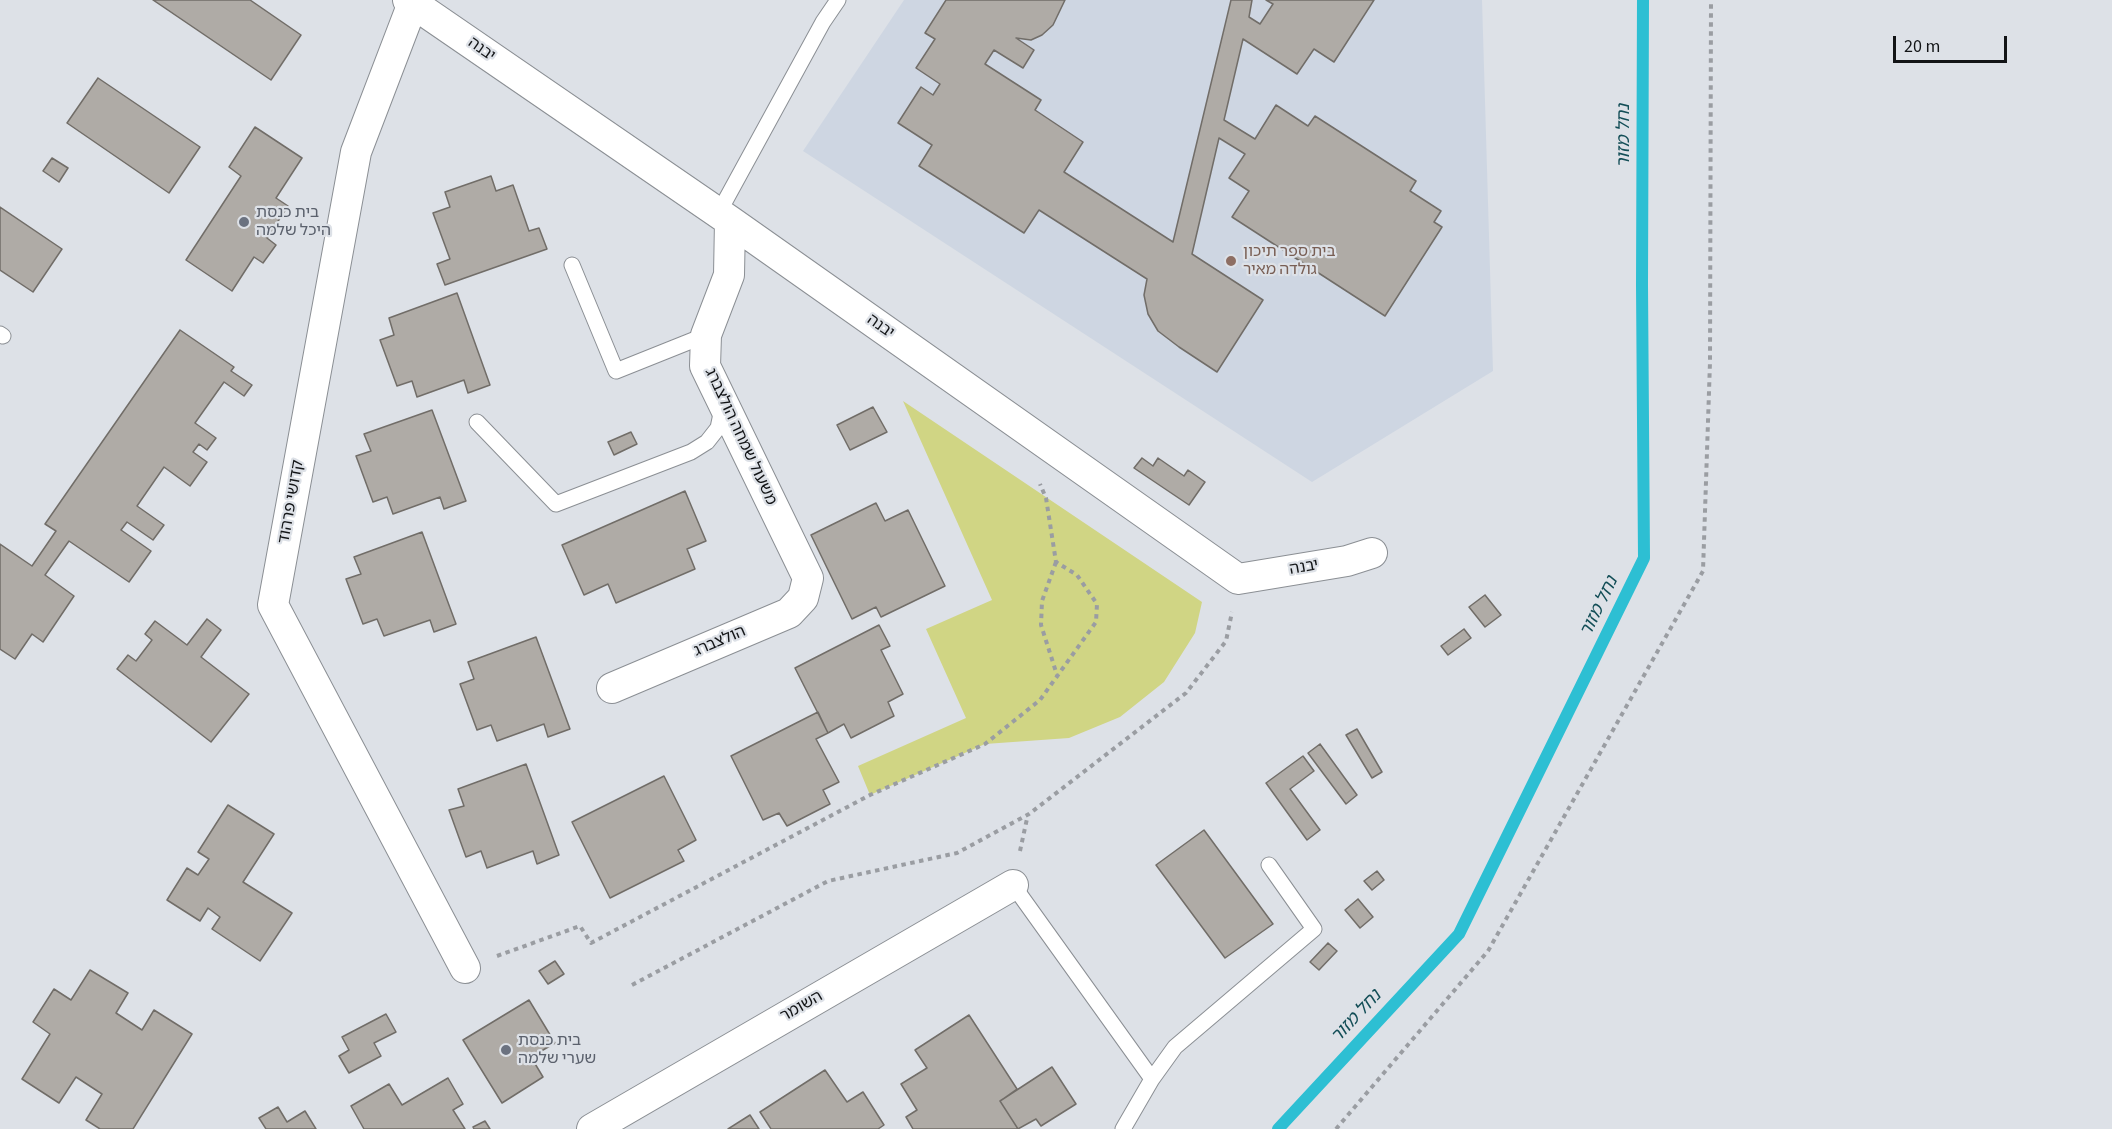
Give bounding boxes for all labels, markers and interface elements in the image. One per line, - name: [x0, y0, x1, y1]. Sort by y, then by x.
- scale bar: [1896, 24, 2010, 62]
- street label: יבנה: [464, 34, 498, 66]
- text: 20 m: [1904, 34, 1940, 59]
- water label: נחל מזור: [1614, 104, 1636, 168]
- place label: בית כנסת היכל שלמה: [256, 203, 331, 241]
- marker: בית כנסת היכל שלמה: [237, 215, 251, 229]
- place label: בית ספר תיכון גולדה מאיר: [1243, 242, 1336, 280]
- marker: בית ספר תיכון גולדה מאיר: [1224, 254, 1238, 268]
- street label: יבנה: [863, 311, 897, 343]
- street label: משעול שמחה הולצברג: [700, 365, 780, 509]
- street label: קדושי פרהוד: [275, 459, 309, 545]
- street label: יבנה: [1288, 556, 1320, 580]
- water label: נחל מזור: [1576, 573, 1624, 641]
- street label: הולצברג: [691, 622, 749, 662]
- water label: נחל מזור: [1327, 986, 1387, 1048]
- street label: השומר: [778, 987, 826, 1027]
- place label: בית כנסת שערי שלמה: [518, 1031, 596, 1069]
- marker: בית כנסת שערי שלמה: [499, 1043, 513, 1057]

